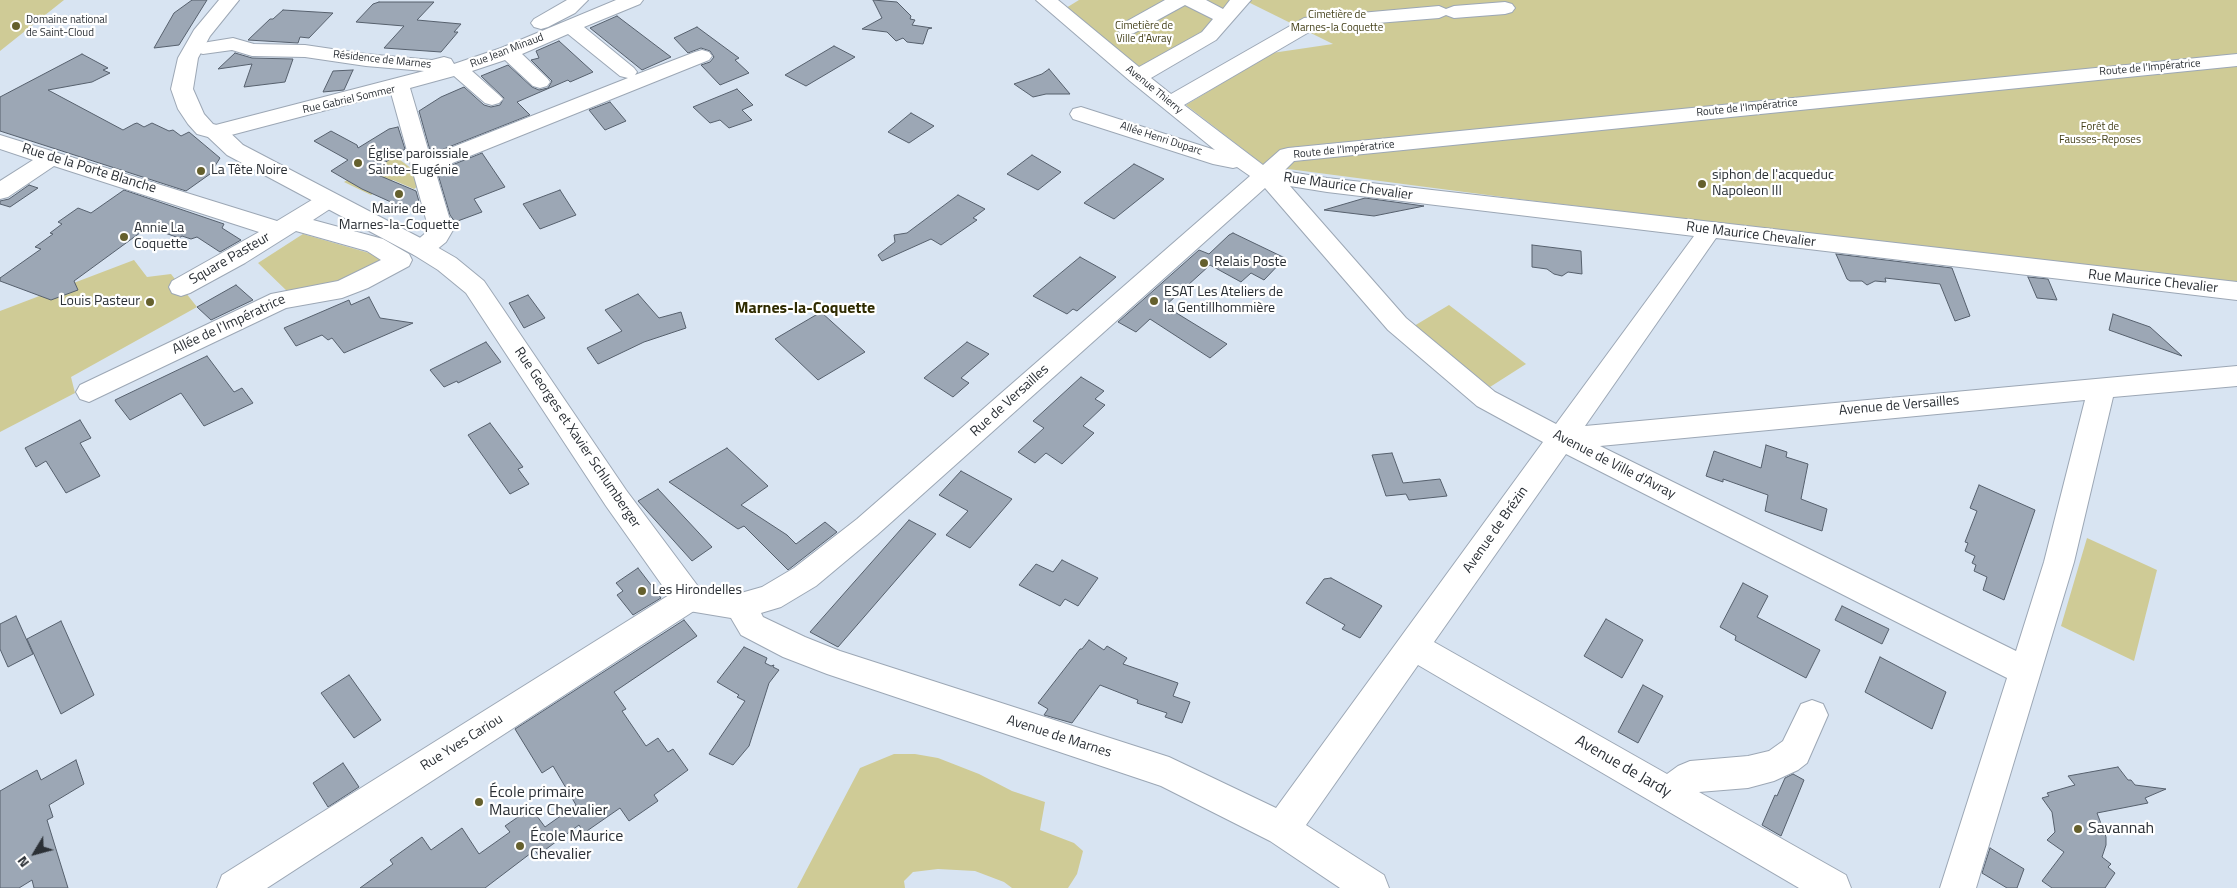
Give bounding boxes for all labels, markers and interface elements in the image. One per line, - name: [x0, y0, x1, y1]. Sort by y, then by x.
- park label: Cimetière de Marnes-la Coquette: [1291, 8, 1383, 34]
- place label: Domaine national de Saint-Cloud: [26, 13, 107, 39]
- park label: Cimetière de Ville d'Avray: [1115, 19, 1173, 45]
- marker: Domaine national de Saint-Cloud: [10, 20, 22, 32]
- street label: Rue Jean Minaud: [468, 31, 546, 71]
- street label: Résidence de Marnes: [332, 48, 432, 72]
- street label: Route de l'Impératrice: [2099, 57, 2201, 79]
- street label: Avenue Thierry: [1123, 63, 1185, 117]
- street label: Rue Gabriel Sommer: [301, 83, 397, 117]
- street label: Route de l'Impératrice: [1696, 96, 1798, 120]
- street label: Allée Henri Duparc: [1118, 120, 1204, 158]
- park label: Forêt de Fausses-Reposes: [2059, 120, 2141, 146]
- street label: Route de l'Impératrice: [1293, 138, 1395, 162]
- street label: Rue de la Porte Blanche: [20, 141, 158, 197]
- place label: Église paroissiale Sainte-Eugénie: [368, 147, 469, 180]
- marker: Église paroissiale Sainte-Eugénie: [352, 157, 364, 169]
- place label: La Tête Noire: [211, 163, 288, 179]
- marker: La Tête Noire: [195, 165, 207, 177]
- place label: siphon de l'acqueduc Napoleon III: [1712, 168, 1834, 200]
- street label: Rue Maurice Chevalier: [1282, 170, 1414, 204]
- marker: siphon de l'acqueduc Napoleon III: [1696, 178, 1708, 190]
- marker: Mairie de Marnes-la-Coquette: [393, 188, 405, 200]
- place label: Mairie de Marnes-la-Coquette: [339, 202, 459, 234]
- street label: Rue Maurice Chevalier: [1685, 219, 1817, 251]
- place label: Annie La Coquette: [134, 221, 188, 253]
- street label: Square Pasteur: [187, 229, 273, 289]
- marker: Annie La Coquette: [118, 231, 130, 243]
- place label: Relais Poste: [1214, 255, 1287, 271]
- marker: Relais Poste: [1198, 257, 1210, 269]
- street label: Rue Maurice Chevalier: [2087, 267, 2219, 297]
- place label: ESAT Les Ateliers de la Gentillhommière: [1164, 285, 1283, 318]
- street label: Allée de l'Impératrice: [170, 291, 288, 359]
- place label: Louis Pasteur: [60, 294, 140, 310]
- marker: ESAT Les Ateliers de la Gentillhommière: [1148, 295, 1160, 307]
- marker: Louis Pasteur: [144, 296, 156, 308]
- district label: Marnes-la-Coquette: [735, 299, 875, 319]
- street label: Rue Georges et Xavier Schlumberger: [510, 344, 644, 532]
- street label: Rue de Versailles: [967, 361, 1053, 441]
- street label: Avenue de Versailles: [1838, 392, 1960, 420]
- street label: Avenue de Ville d'Avray: [1550, 427, 1678, 503]
- street label: Avenue de Brézin: [1460, 483, 1532, 577]
- place label: Les Hirondelles: [652, 583, 742, 599]
- marker: Les Hirondelles: [636, 585, 648, 597]
- street label: Rue Yves Cariou: [418, 711, 506, 775]
- street label: Avenue de Marnes: [1005, 712, 1113, 762]
- street label: Avenue de Jardy: [1572, 732, 1674, 802]
- place label: École primaire Maurice Chevalier: [489, 783, 608, 821]
- marker: École primaire Maurice Chevalier: [473, 796, 485, 808]
- place label: Savannah: [2088, 819, 2154, 839]
- marker: Savannah: [2072, 823, 2084, 835]
- place label: École Maurice Chevalier: [530, 827, 623, 865]
- north arrow: [10, 828, 60, 878]
- marker: École Maurice Chevalier: [514, 840, 526, 852]
- text: N: [11, 852, 34, 873]

